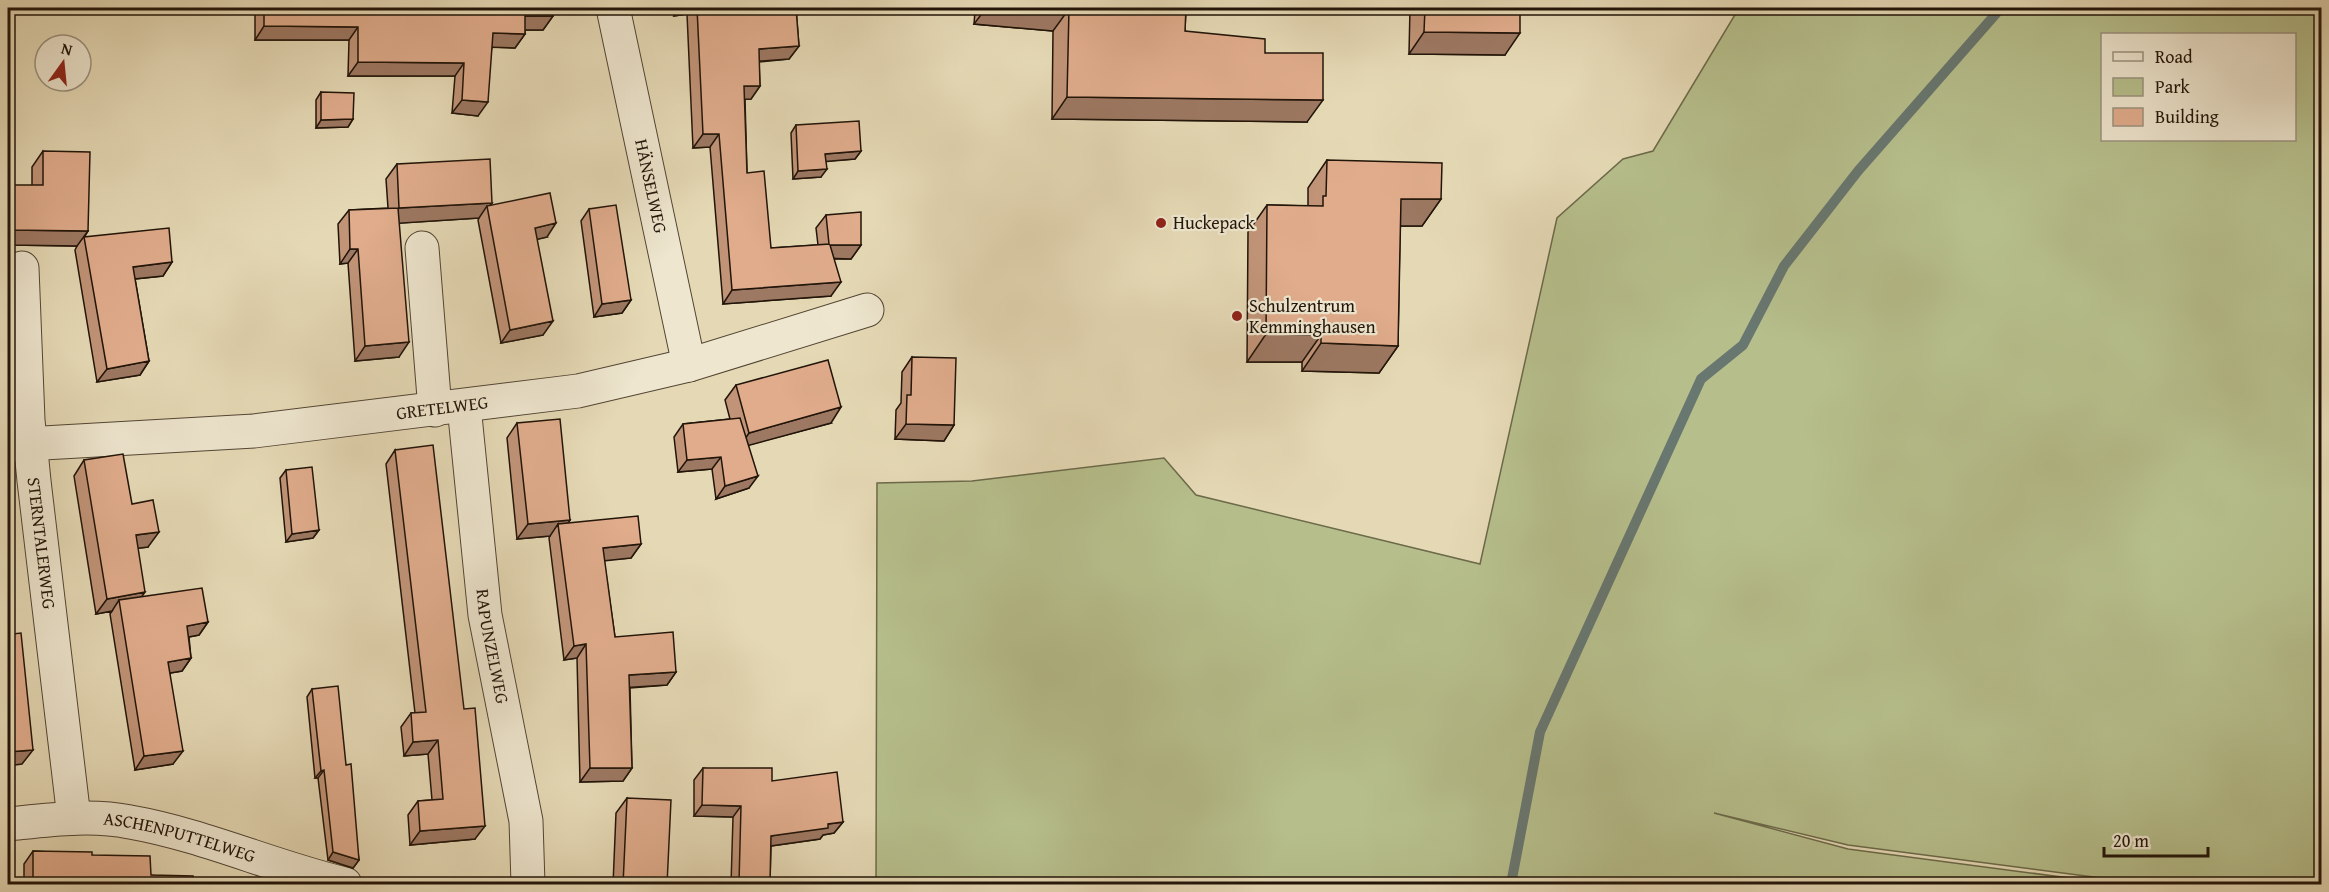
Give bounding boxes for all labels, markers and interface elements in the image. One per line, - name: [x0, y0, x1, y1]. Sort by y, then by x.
- north arrow: [33, 33, 93, 93]
- legend: [2101, 33, 2296, 141]
- text: N: [59, 36, 75, 62]
- text: Road: [2155, 43, 2193, 70]
- text: Park: [2155, 73, 2191, 100]
- text: Building: [2155, 103, 2219, 130]
- street label: HÄNSELWEG: [628, 136, 675, 236]
- place label: Huckepack: [1173, 209, 1256, 236]
- marker: Huckepack: [1154, 216, 1168, 230]
- place label: Schulzentrum Kemminghausen: [1249, 292, 1376, 340]
- marker: Schulzentrum Kemminghausen: [1230, 309, 1244, 323]
- street label: GRETELWEG: [395, 388, 490, 426]
- street label: STERNTALERWEG: [21, 476, 63, 611]
- street label: RAPUNZELWEG: [469, 587, 516, 706]
- street label: ASCHENPUTTELWEG: [102, 805, 260, 869]
- scale bar: [2104, 820, 2208, 858]
- text: 20 m: [2113, 827, 2149, 854]

